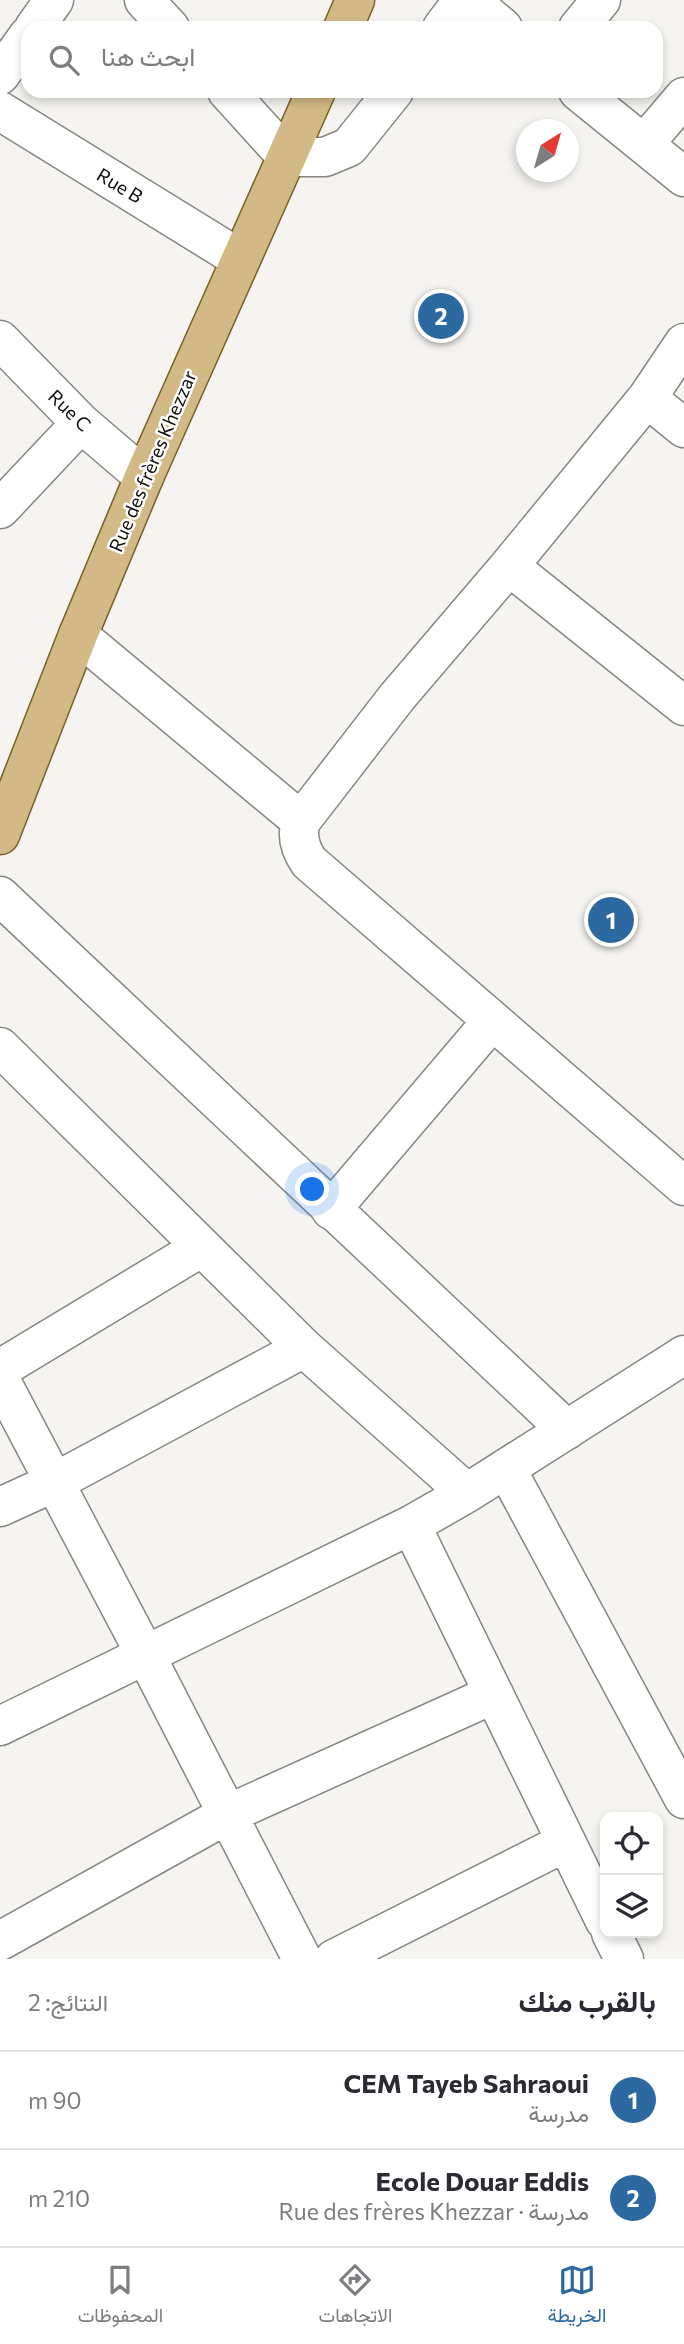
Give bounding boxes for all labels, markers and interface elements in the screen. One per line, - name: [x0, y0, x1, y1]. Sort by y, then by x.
- search box: [21, 21, 663, 98]
- text: ابحث هنا: [101, 40, 195, 71]
- icon: search: [45, 41, 83, 79]
- north arrow: [516, 119, 579, 182]
- street label: Rue B: [93, 162, 147, 208]
- pin: 2: [418, 290, 464, 342]
- street label: Rue des frères Khezzar: [103, 367, 201, 555]
- street label: Rue C: [44, 384, 96, 436]
- pin: 1: [588, 894, 634, 946]
- your location: [295, 1172, 329, 1206]
- map controls: [600, 1812, 663, 1938]
- button: locate: [600, 1812, 663, 1875]
- button: layers: [600, 1875, 663, 1938]
- text: بالقرب منك: [519, 1981, 656, 2018]
- text: النتائج: 2: [28, 1988, 108, 2016]
- text: CEM Tayeb Sahraoui: [343, 2067, 589, 2098]
- text: 90 m: [28, 2086, 81, 2114]
- text: 1: [628, 2086, 638, 2114]
- text: مدرسة: [528, 2099, 589, 2127]
- text: Ecole Douar Eddis: [376, 2165, 589, 2196]
- text: 210 m: [28, 2184, 90, 2212]
- text: 2: [626, 2184, 640, 2212]
- text: مدرسة · Rue des frères Khezzar: [279, 2197, 589, 2225]
- tab: المحفوظات: [78, 2261, 163, 2332]
- tab: الاتجاهات: [319, 2261, 392, 2332]
- tab: الخريطة: [548, 2261, 606, 2332]

